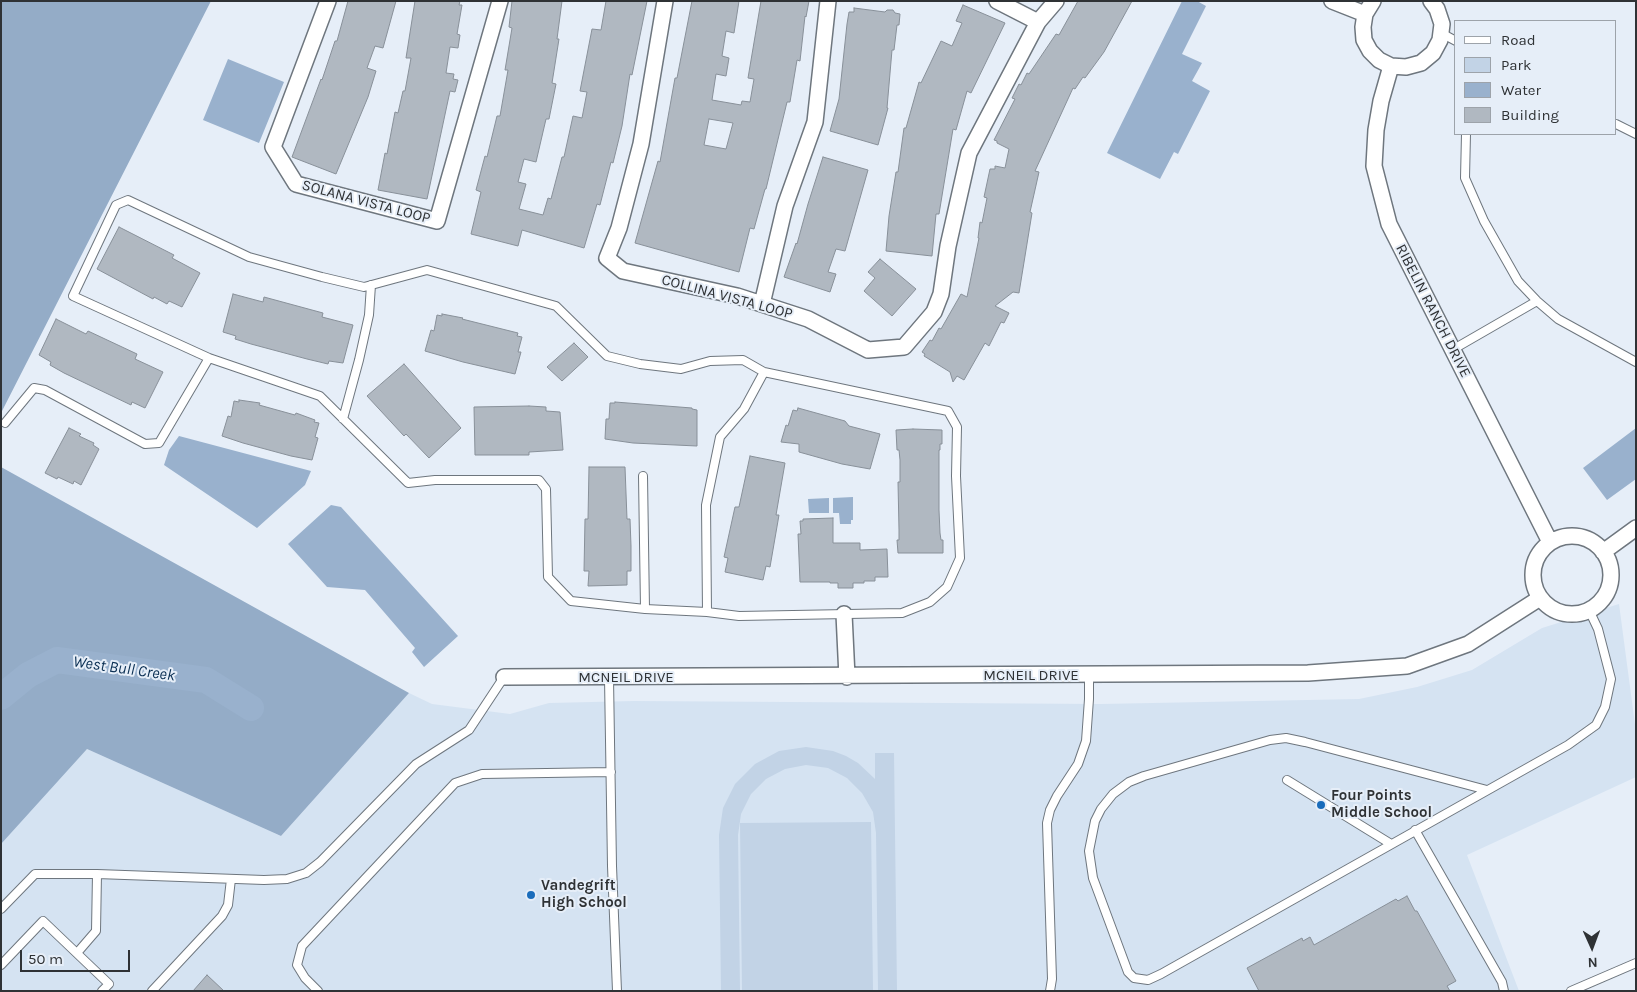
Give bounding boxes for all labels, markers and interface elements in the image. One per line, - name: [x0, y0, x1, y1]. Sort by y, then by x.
- legend: [1454, 20, 1617, 135]
- text: Road: [1501, 31, 1536, 49]
- text: Park: [1501, 56, 1531, 74]
- text: Water: [1501, 81, 1541, 99]
- text: Building: [1501, 106, 1559, 124]
- street label: SOLANA VISTA LOOP: [300, 176, 432, 228]
- street label: RIBELIN RANCH DRIVE: [1392, 241, 1474, 381]
- street label: COLLINA VISTA LOOP: [659, 271, 795, 323]
- water label: West Bull Creek: [72, 652, 176, 686]
- street label: MCNEIL DRIVE: [983, 667, 1079, 685]
- street label: MCNEIL DRIVE: [578, 669, 674, 687]
- place label: Four Points Middle School: [1331, 787, 1432, 822]
- marker: Four Points Middle School: [1315, 799, 1327, 811]
- place label: Vandegrift High School: [541, 877, 627, 912]
- marker: Vandegrift High School: [525, 889, 537, 901]
- north arrow: [1567, 922, 1617, 972]
- scale bar: [22, 940, 132, 972]
- text: 50 m: [28, 950, 63, 968]
- text: N: [1587, 954, 1598, 971]

